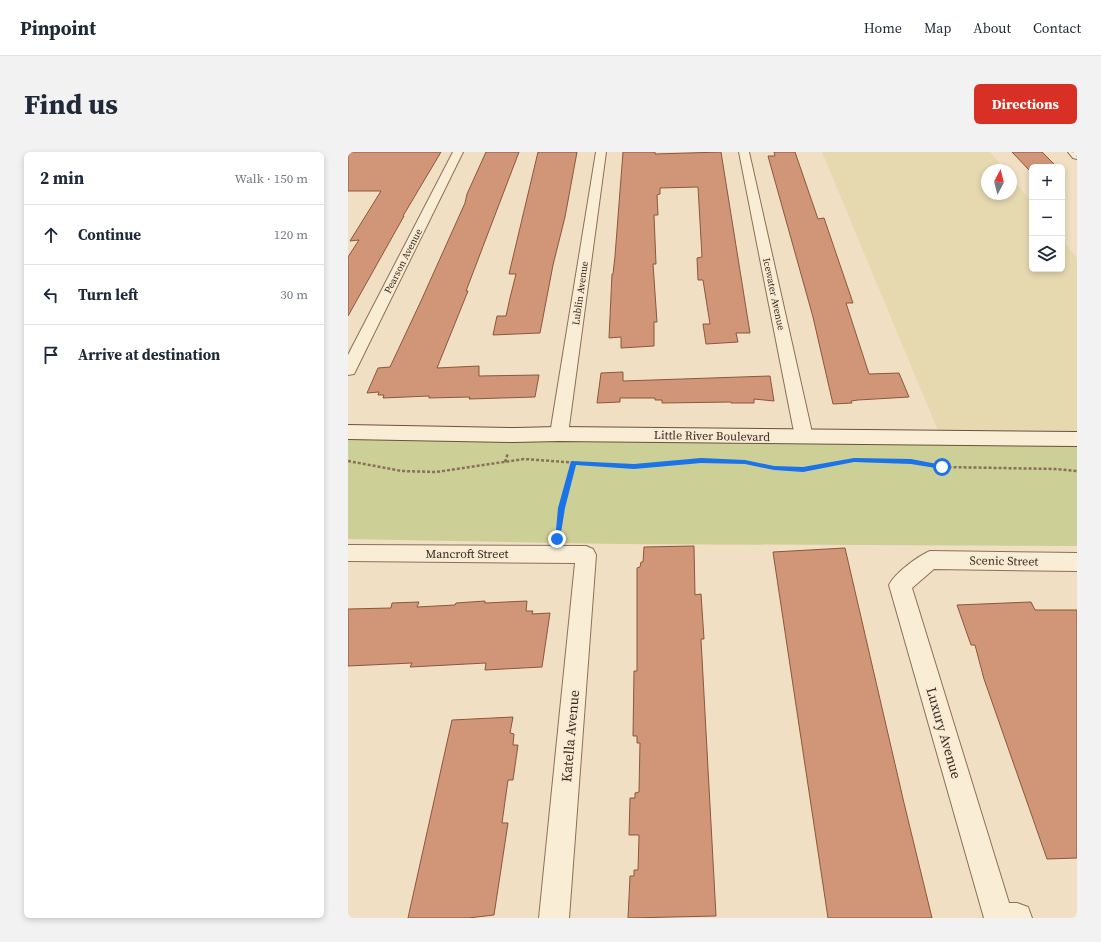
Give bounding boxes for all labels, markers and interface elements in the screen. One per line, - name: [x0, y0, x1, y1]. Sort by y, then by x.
- text: Pinpoint: [20, 15, 96, 41]
- text: Home: [864, 18, 902, 38]
- text: Map: [924, 18, 951, 38]
- text: About: [973, 18, 1011, 38]
- text: Contact: [1033, 18, 1081, 38]
- button: Directions: [974, 84, 1077, 124]
- text: Find us: [24, 85, 118, 123]
- north arrow: [981, 164, 1017, 200]
- map controls: [1029, 164, 1065, 272]
- button: +: [1029, 164, 1065, 200]
- text: 2 min: [40, 166, 84, 190]
- text: Walk · 150 m: [235, 170, 308, 187]
- button: −: [1029, 200, 1065, 236]
- icon: ahead: [40, 224, 62, 246]
- text: Continue: [78, 224, 141, 245]
- text: 120 m: [274, 226, 308, 243]
- street label: Pearson Avenue: [381, 226, 425, 296]
- button: layers: [1029, 236, 1065, 272]
- street label: Icewater Avenue: [760, 257, 788, 331]
- street label: Lublin Avenue: [569, 260, 591, 326]
- icon: left: [40, 284, 62, 306]
- text: Turn left: [78, 284, 138, 305]
- text: 30 m: [280, 286, 308, 303]
- icon: arrive: [40, 344, 62, 366]
- text: Arrive at destination: [78, 344, 220, 365]
- street label: Little River Boulevard: [654, 427, 771, 445]
- route start: [933, 458, 951, 476]
- route end: [548, 530, 566, 548]
- street label: Mancroft Street: [426, 546, 509, 562]
- street label: Scenic Street: [970, 552, 1039, 570]
- street label: Luxury Avenue: [921, 685, 967, 781]
- street label: Katella Avenue: [556, 689, 584, 783]

